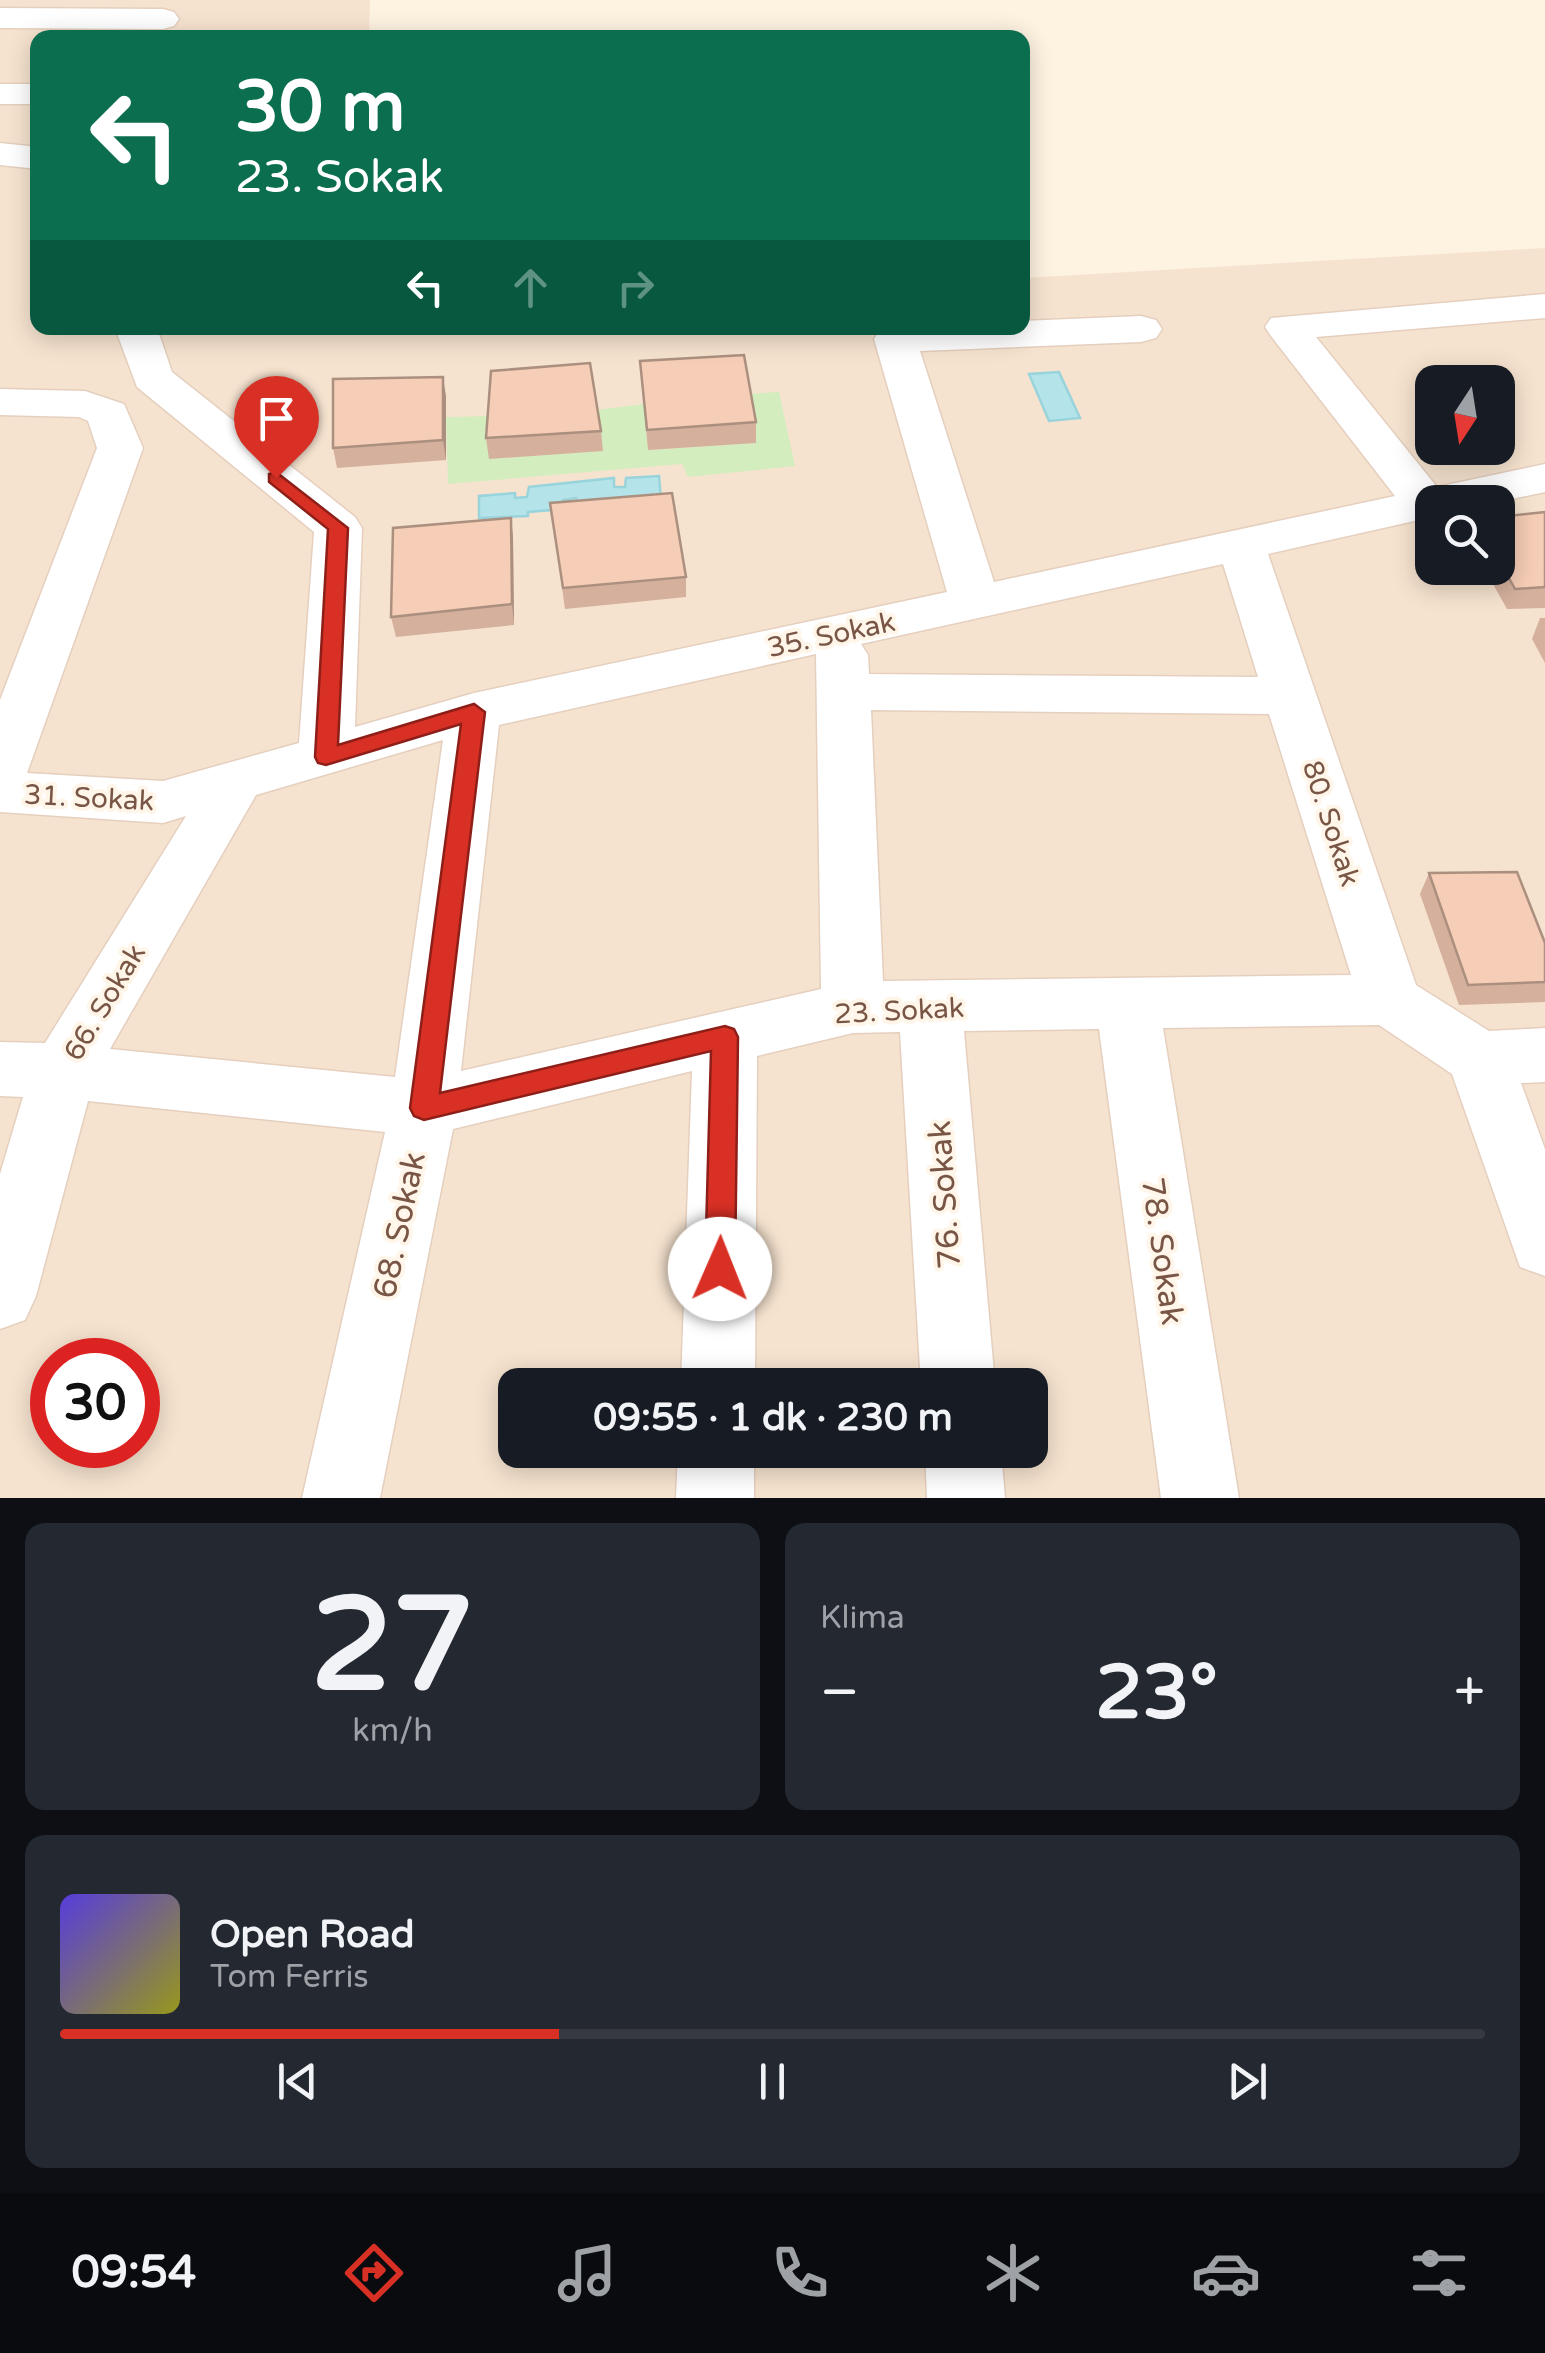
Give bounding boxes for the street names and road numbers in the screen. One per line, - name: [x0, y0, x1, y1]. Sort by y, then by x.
- street label: 35. Sokak: [764, 605, 898, 665]
- street label: 80. Sokak: [1295, 756, 1367, 890]
- street label: 31. Sokak: [23, 778, 155, 818]
- street label: 66. Sokak: [57, 938, 153, 1067]
- street label: 23. Sokak: [833, 991, 965, 1031]
- street label: 76. Sokak: [921, 1120, 969, 1270]
- street label: 68. Sokak: [366, 1149, 434, 1302]
- street label: 78. Sokak: [1133, 1175, 1191, 1327]

